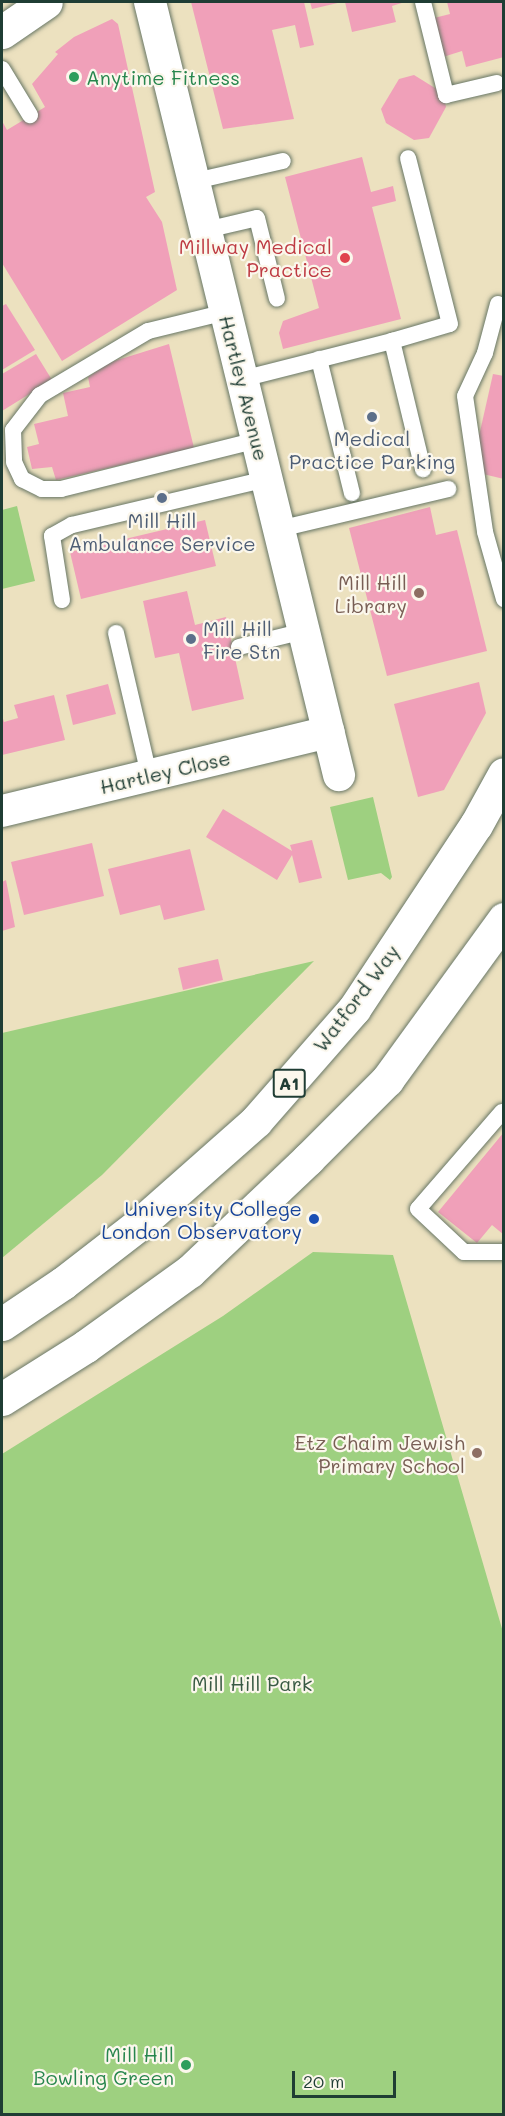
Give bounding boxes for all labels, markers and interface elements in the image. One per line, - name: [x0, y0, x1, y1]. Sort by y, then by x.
- place label: Anytime Fitness: [86, 65, 240, 89]
- marker: Anytime Fitness: [67, 70, 81, 84]
- place label: Millway Medical Practice: [179, 234, 332, 281]
- marker: Millway Medical Practice: [336, 249, 354, 267]
- street label: Hartley Avenue: [214, 313, 274, 463]
- marker: Medical Practice Parking: [365, 410, 379, 424]
- place label: Medical Practice Parking: [289, 426, 455, 473]
- marker: Mill Hill Ambulance Service: [155, 491, 169, 505]
- place label: Mill Hill Ambulance Service: [68, 508, 256, 555]
- place label: Mill Hill Library: [335, 570, 407, 617]
- marker: Mill Hill Library: [412, 586, 426, 600]
- place label: Mill Hill Fire Stn: [203, 616, 280, 663]
- marker: Mill Hill Fire Stn: [184, 632, 198, 646]
- street label: Hartley Close: [97, 745, 233, 799]
- street label: Watford Way: [308, 940, 404, 1056]
- road number: A1: [272, 1068, 306, 1098]
- place label: University College London Observatory: [102, 1196, 302, 1243]
- marker: University College London Observatory: [307, 1212, 321, 1226]
- place label: Etz Chaim Jewish Primary School: [295, 1430, 465, 1477]
- marker: Etz Chaim Jewish Primary School: [470, 1446, 484, 1460]
- park label: Mill Hill Park: [192, 1671, 312, 1695]
- place label: Mill Hill Bowling Green: [33, 2042, 174, 2089]
- marker: Mill Hill Bowling Green: [179, 2058, 193, 2072]
- scale bar: [295, 2059, 398, 2097]
- text: 20 m: [303, 2069, 344, 2093]

